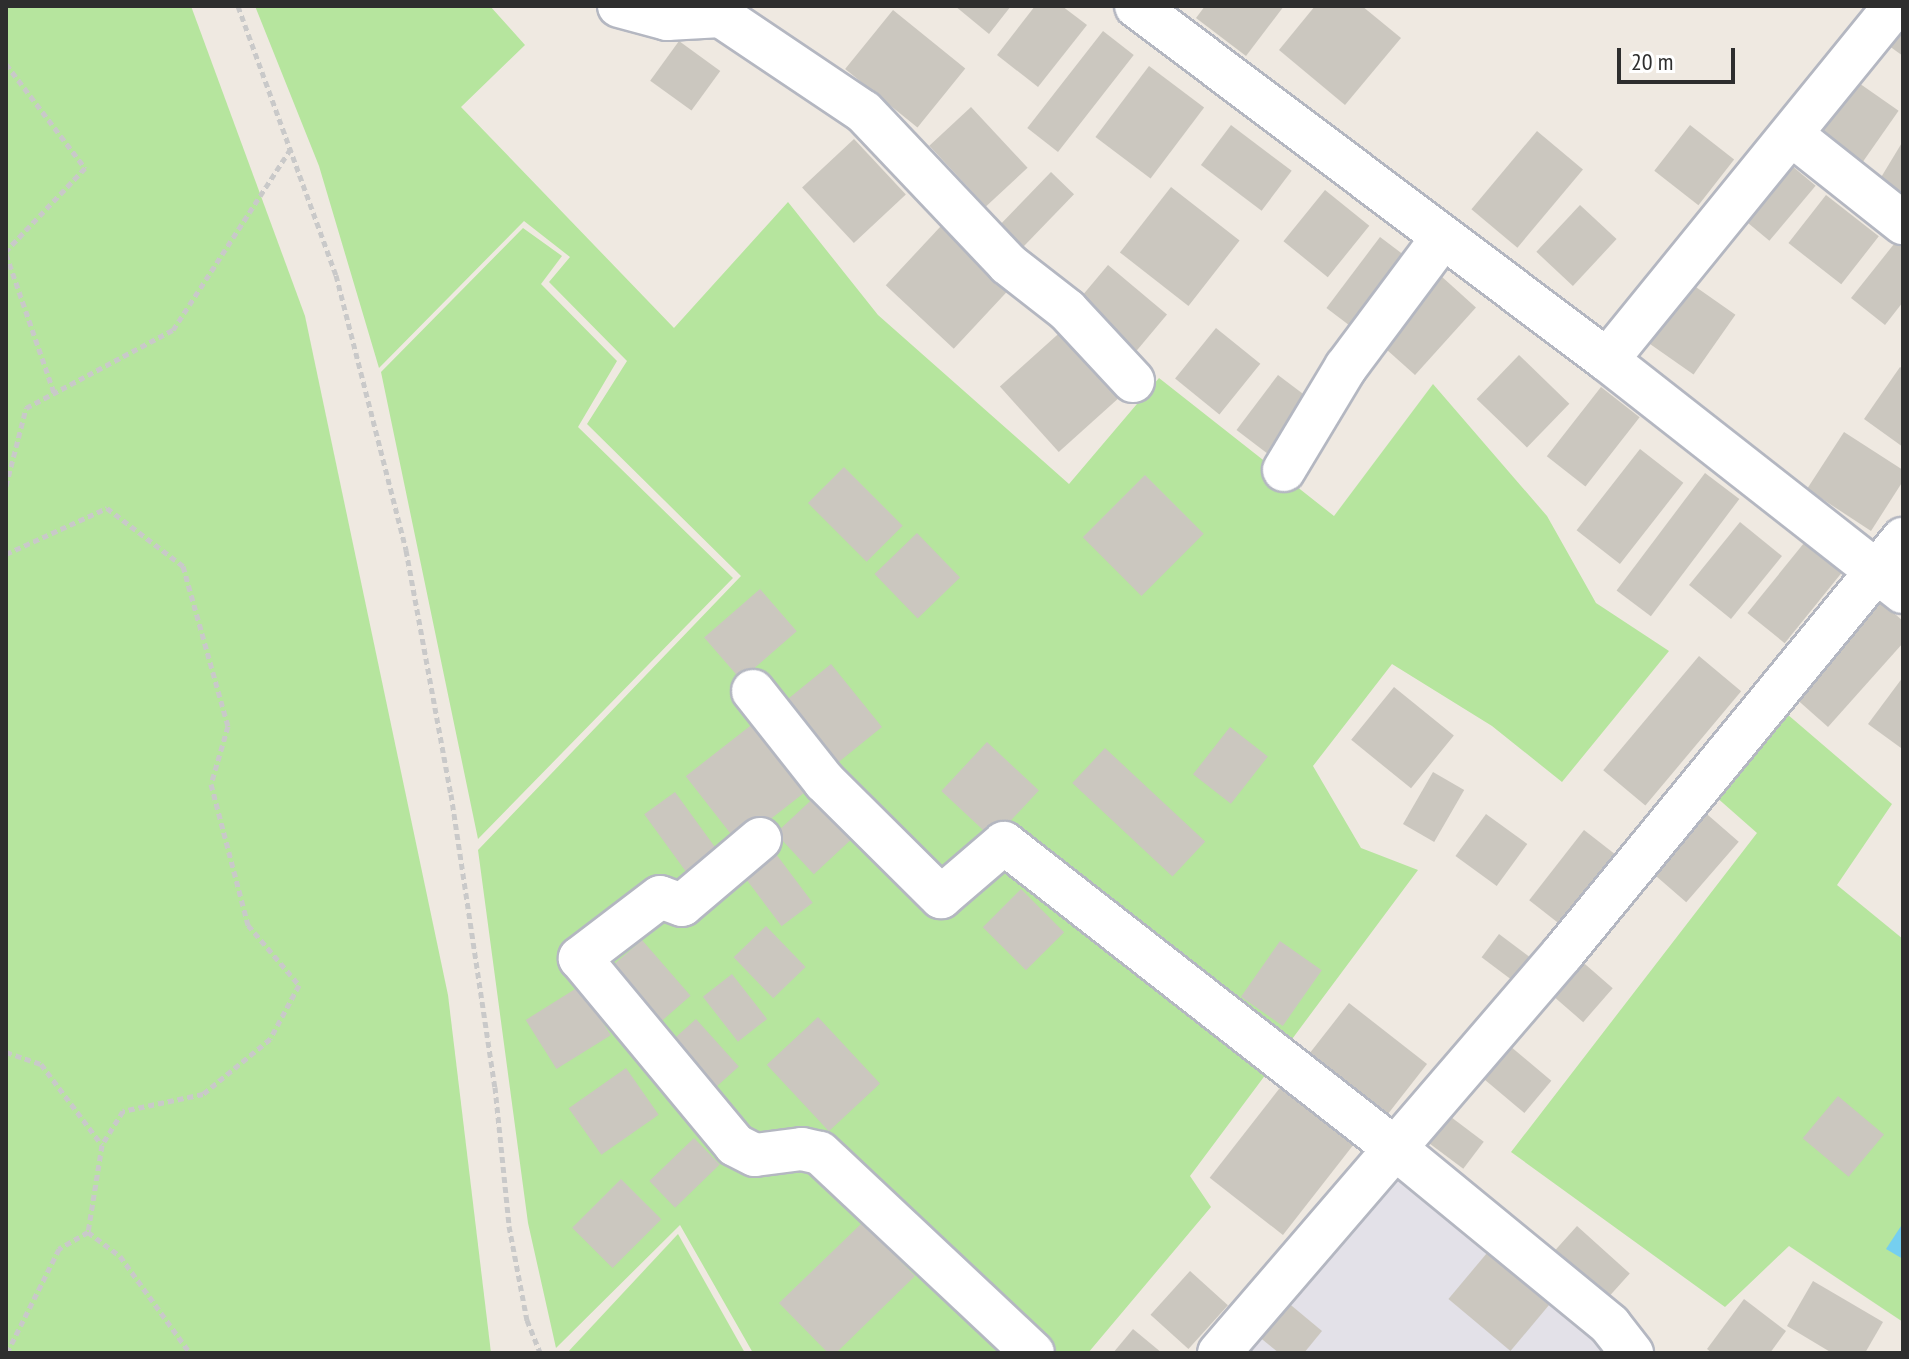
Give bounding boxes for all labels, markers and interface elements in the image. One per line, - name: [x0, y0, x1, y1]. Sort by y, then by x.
- scale bar: [1621, 32, 1739, 82]
- text: 20 m: [1631, 46, 1673, 77]

